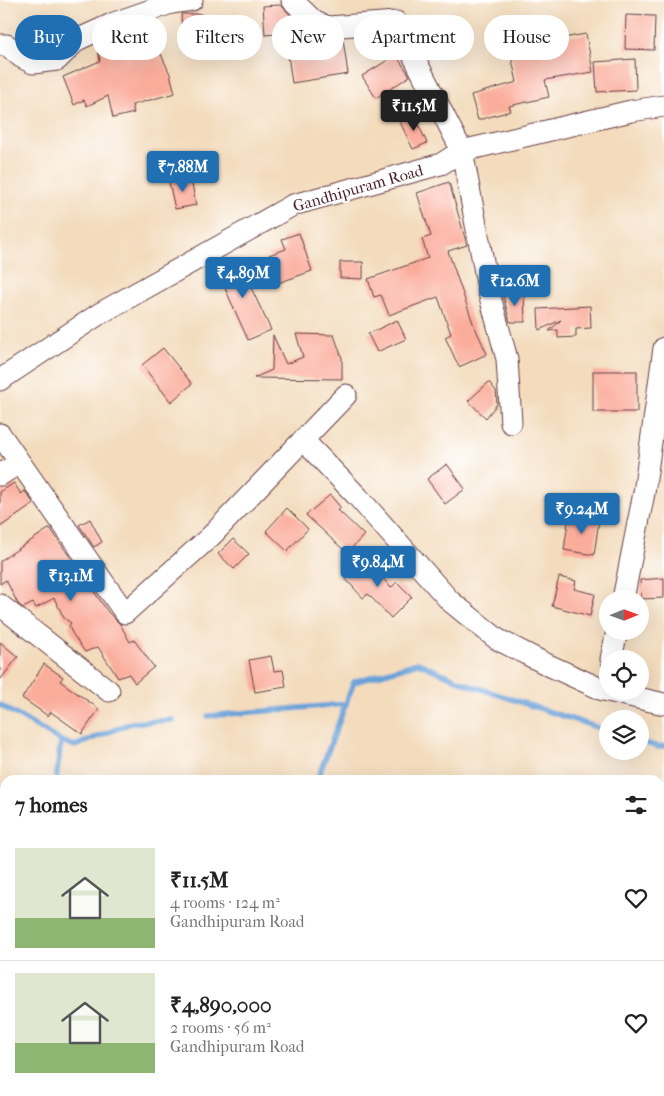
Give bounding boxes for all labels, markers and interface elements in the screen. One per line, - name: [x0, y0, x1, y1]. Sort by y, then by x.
- chip: Buy: [15, 15, 82, 60]
- chip: Rent: [92, 15, 167, 60]
- chip: Filters: [177, 15, 262, 60]
- chip: New: [272, 15, 344, 60]
- chip: Apartment: [354, 15, 474, 60]
- chip: House: [484, 15, 569, 60]
- pin: ₹11.5M: [373, 90, 455, 132]
- text: ₹11.5M: [392, 96, 436, 115]
- pin: ₹7.88M: [142, 150, 224, 193]
- text: ₹7.88M: [158, 157, 208, 176]
- street label: Gandhipuram Road: [291, 160, 426, 216]
- pin: ₹4.89M: [202, 256, 284, 299]
- text: ₹4.89M: [216, 263, 270, 282]
- pin: ₹12.6M: [474, 264, 556, 307]
- text: ₹12.6M: [490, 271, 540, 290]
- pin: ₹9.24M: [541, 492, 623, 535]
- text: ₹9.24M: [556, 499, 608, 518]
- pin: ₹9.84M: [337, 546, 419, 588]
- text: ₹9.84M: [352, 552, 404, 571]
- pin: ₹13.1M: [30, 560, 112, 602]
- text: ₹13.1M: [49, 566, 93, 585]
- north arrow: [599, 590, 649, 640]
- map controls: [599, 590, 649, 760]
- button: locate: [599, 650, 649, 700]
- button: layers: [599, 710, 649, 760]
- icon: filters: [622, 791, 650, 819]
- text: 7 homes: [15, 793, 87, 817]
- icon: home: [55, 868, 115, 928]
- text: ₹11.5M: [170, 868, 229, 892]
- icon: heart: [622, 884, 650, 912]
- text: 4 rooms · 124 m²: [170, 893, 280, 912]
- text: Gandhipuram Road: [170, 912, 305, 931]
- icon: home: [55, 993, 115, 1053]
- text: ₹4,890,000: [170, 993, 272, 1017]
- icon: heart: [622, 1009, 650, 1037]
- text: 2 rooms · 56 m²: [170, 1018, 271, 1037]
- text: Gandhipuram Road: [170, 1037, 305, 1056]

